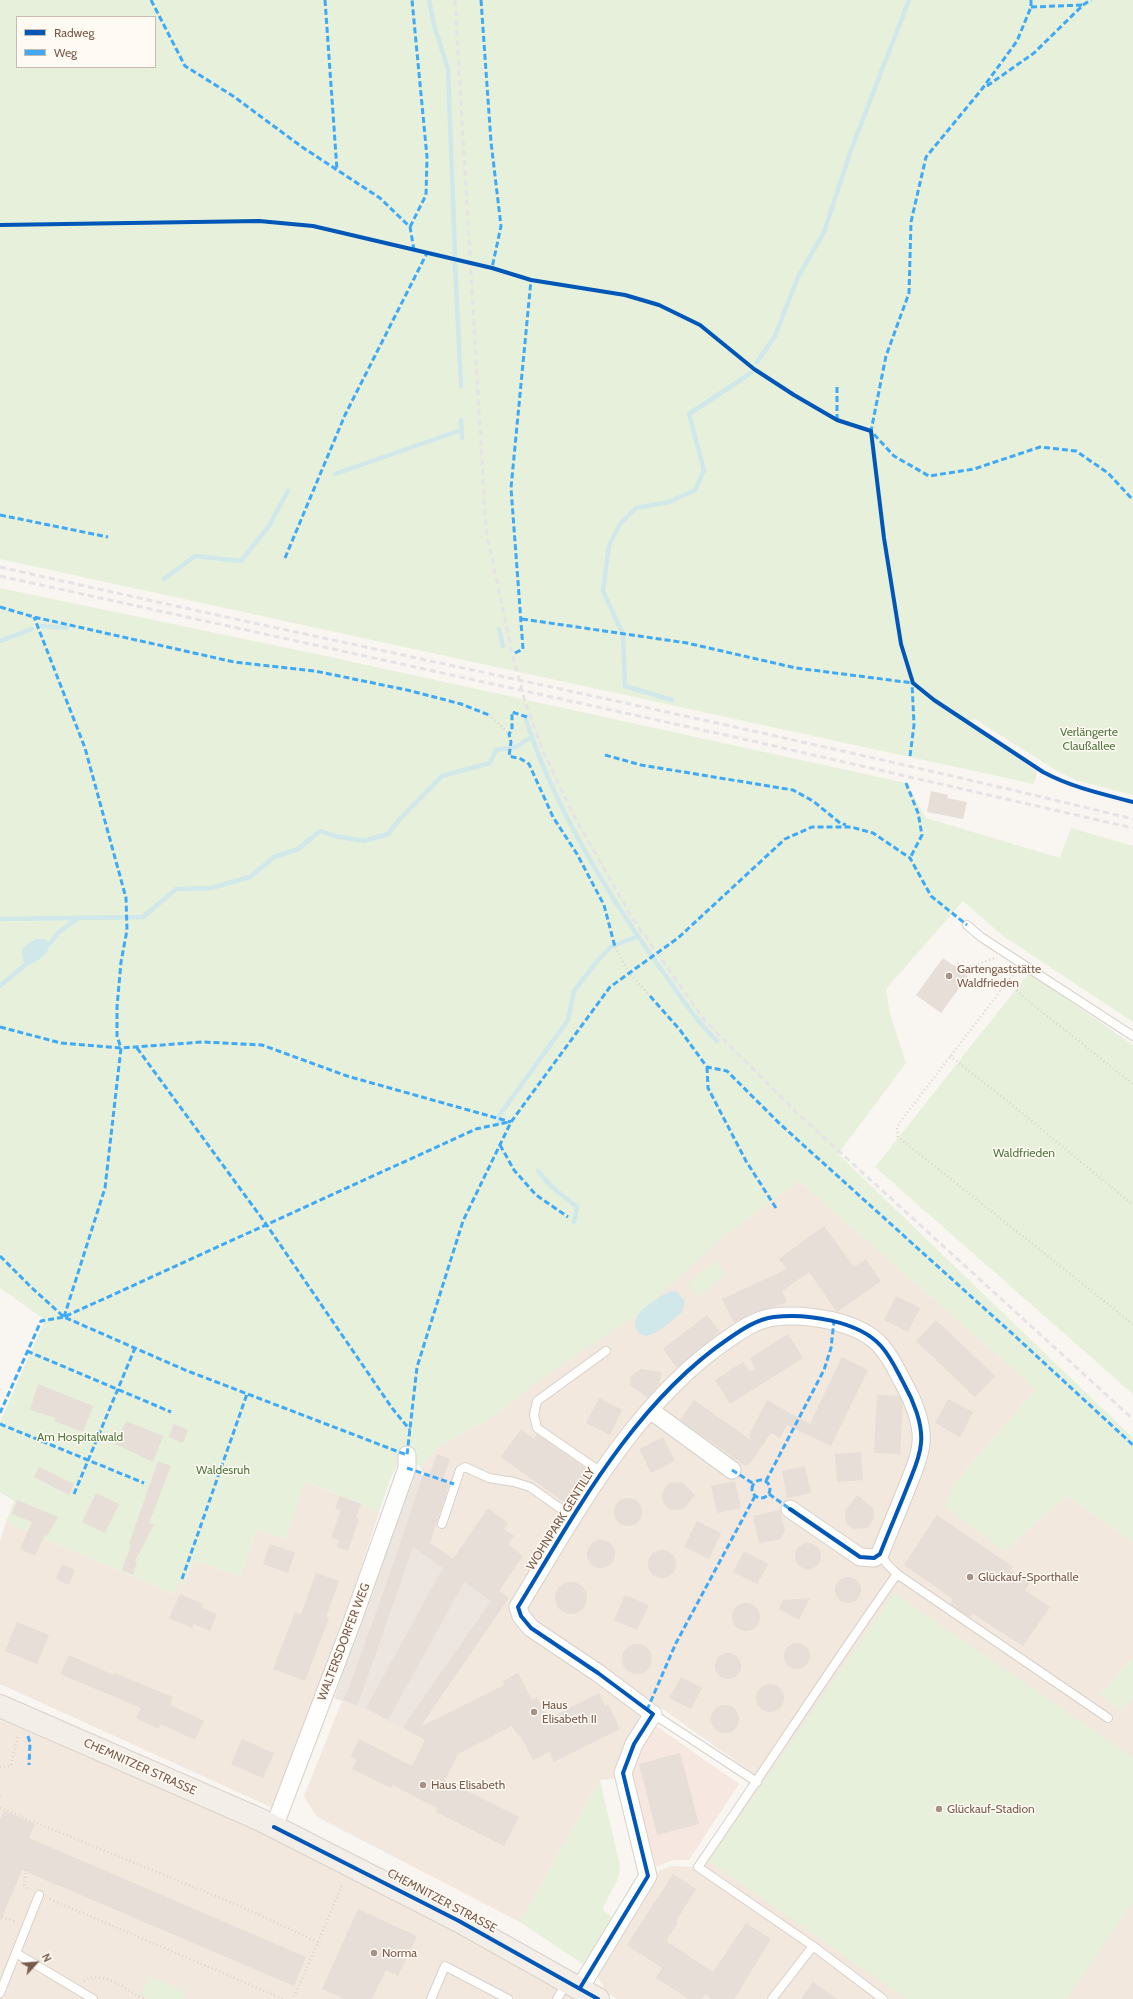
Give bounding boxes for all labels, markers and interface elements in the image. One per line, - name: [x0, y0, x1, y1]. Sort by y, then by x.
- legend: [16, 16, 156, 68]
- text: Radweg: [54, 25, 94, 40]
- text: Weg: [54, 45, 77, 60]
- park label: Verlängerte Claußallee: [1060, 725, 1118, 753]
- place label: Gartengaststätte Waldfrieden: [957, 962, 1041, 990]
- marker: Gartengaststätte Waldfrieden: [944, 971, 954, 981]
- park label: Waldfrieden: [993, 1146, 1055, 1160]
- park label: Am Hospitalwald: [37, 1430, 123, 1444]
- park label: Waldesruh: [196, 1463, 250, 1477]
- street label: WOHNPARK GENTILLY: [524, 1465, 598, 1573]
- place label: Glückauf-Sporthalle: [978, 1570, 1079, 1584]
- marker: Glückauf-Sporthalle: [965, 1572, 975, 1582]
- street label: WALTERSDORFER WEG: [315, 1581, 373, 1703]
- place label: Haus Elisabeth II: [542, 1698, 597, 1726]
- marker: Haus Elisabeth II: [529, 1707, 539, 1717]
- street label: CHEMNITZER STRASSE: [81, 1736, 199, 1798]
- place label: Haus Elisabeth: [431, 1778, 505, 1792]
- marker: Haus Elisabeth: [418, 1780, 428, 1790]
- place label: Glückauf-Stadion: [947, 1802, 1035, 1816]
- marker: Glückauf-Stadion: [934, 1804, 944, 1814]
- street label: CHEMNITZER STRASSE: [385, 1866, 499, 1936]
- north arrow: [16, 1943, 56, 1983]
- place label: Norma: [382, 1946, 417, 1960]
- marker: Norma: [369, 1948, 379, 1958]
- text: N: [39, 1951, 55, 1964]

